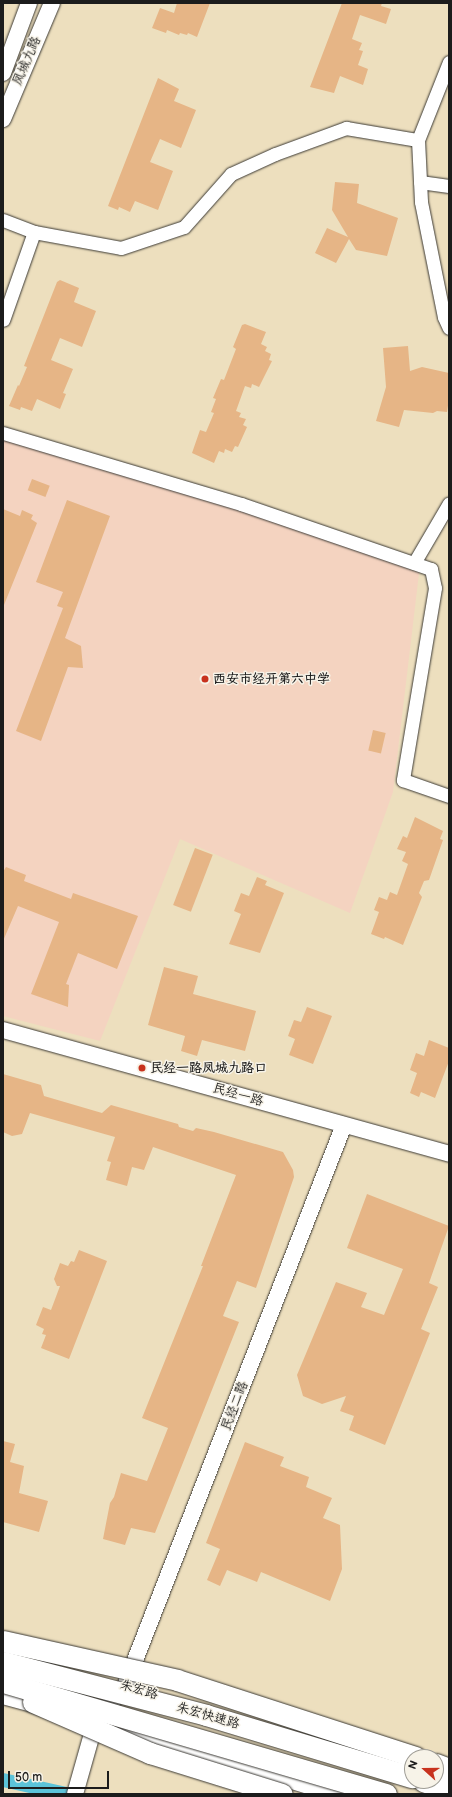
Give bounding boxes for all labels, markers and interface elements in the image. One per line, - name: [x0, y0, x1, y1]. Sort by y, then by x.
- street label: 凤城九路: [10, 34, 44, 88]
- place label: 西安市经开第六中学: [213, 671, 330, 687]
- marker: 西安市经开第六中学: [200, 674, 210, 684]
- place label: 民经一路凤城九路口: [150, 1060, 267, 1076]
- marker: 民经一路凤城九路口: [137, 1063, 147, 1073]
- street label: 民经一路: [211, 1080, 265, 1110]
- street label: 民经二路: [218, 1379, 252, 1433]
- street label: 朱宏路: [118, 1677, 160, 1703]
- street label: 朱宏快速路: [175, 1700, 241, 1732]
- north arrow: [404, 1749, 444, 1789]
- text: N: [406, 1759, 421, 1771]
- scale bar: [10, 1763, 111, 1789]
- text: 50 m: [15, 1770, 42, 1785]

